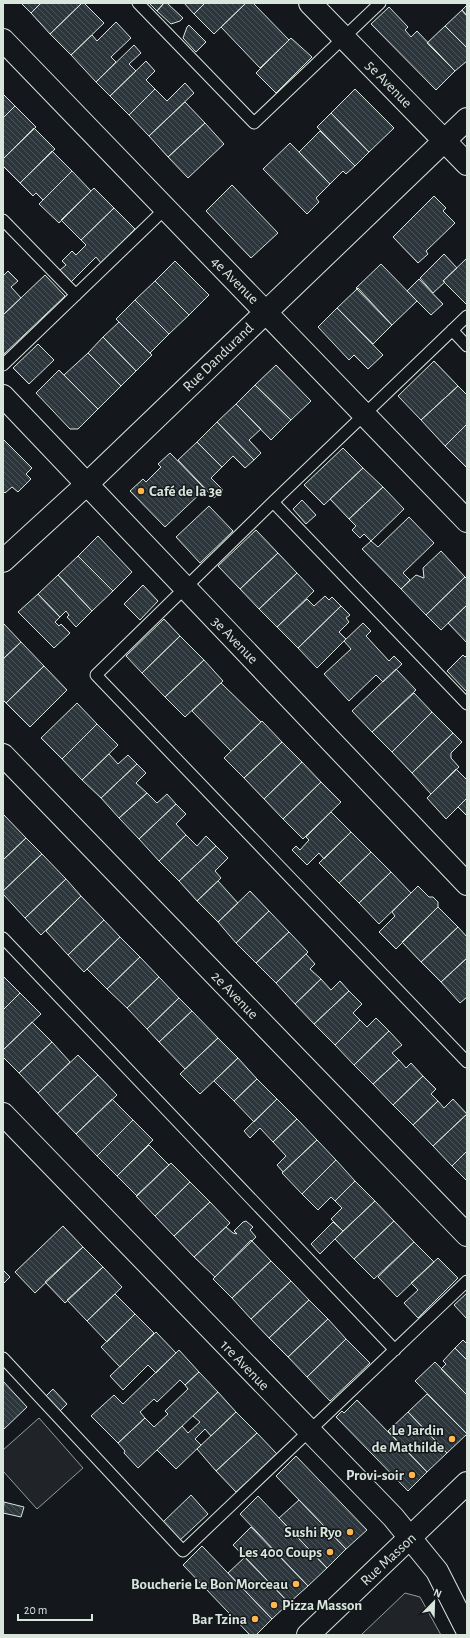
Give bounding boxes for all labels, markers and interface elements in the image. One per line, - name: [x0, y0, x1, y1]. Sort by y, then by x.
- street label: 5e Avenue: [363, 58, 415, 111]
- street label: 4e Avenue: [208, 254, 261, 307]
- street label: Rue Dandurand: [180, 320, 257, 395]
- place label: Café de la 3e: [149, 484, 222, 499]
- marker: Café de la 3e: [136, 486, 146, 496]
- street label: 3e Avenue: [209, 614, 261, 667]
- street label: 2e Avenue: [208, 969, 261, 1022]
- street label: 1re Avenue: [217, 1337, 272, 1393]
- place label: Le Jardin de Mathilde: [372, 1423, 444, 1455]
- marker: Le Jardin de Mathilde: [447, 1434, 457, 1444]
- place label: Provi-soir: [346, 1468, 405, 1483]
- marker: Provi-soir: [407, 1470, 417, 1480]
- place label: Sushi Ryo: [284, 1525, 342, 1540]
- marker: Sushi Ryo: [345, 1527, 355, 1537]
- street label: Rue Masson: [358, 1530, 419, 1589]
- place label: Les 400 Coups: [239, 1545, 322, 1560]
- marker: Les 400 Coups: [325, 1547, 335, 1557]
- place label: Boucherie Le Bon Morceau: [131, 1577, 288, 1592]
- marker: Boucherie Le Bon Morceau: [291, 1579, 301, 1589]
- north arrow: [414, 1582, 454, 1622]
- text: N: [432, 1587, 443, 1600]
- scale bar: [18, 1596, 92, 1622]
- place label: Pizza Masson: [282, 1598, 362, 1613]
- marker: Pizza Masson: [269, 1600, 279, 1610]
- text: 20 m: [24, 1604, 47, 1616]
- place label: Bar Tzina: [192, 1612, 247, 1627]
- marker: Bar Tzina: [250, 1614, 260, 1624]

